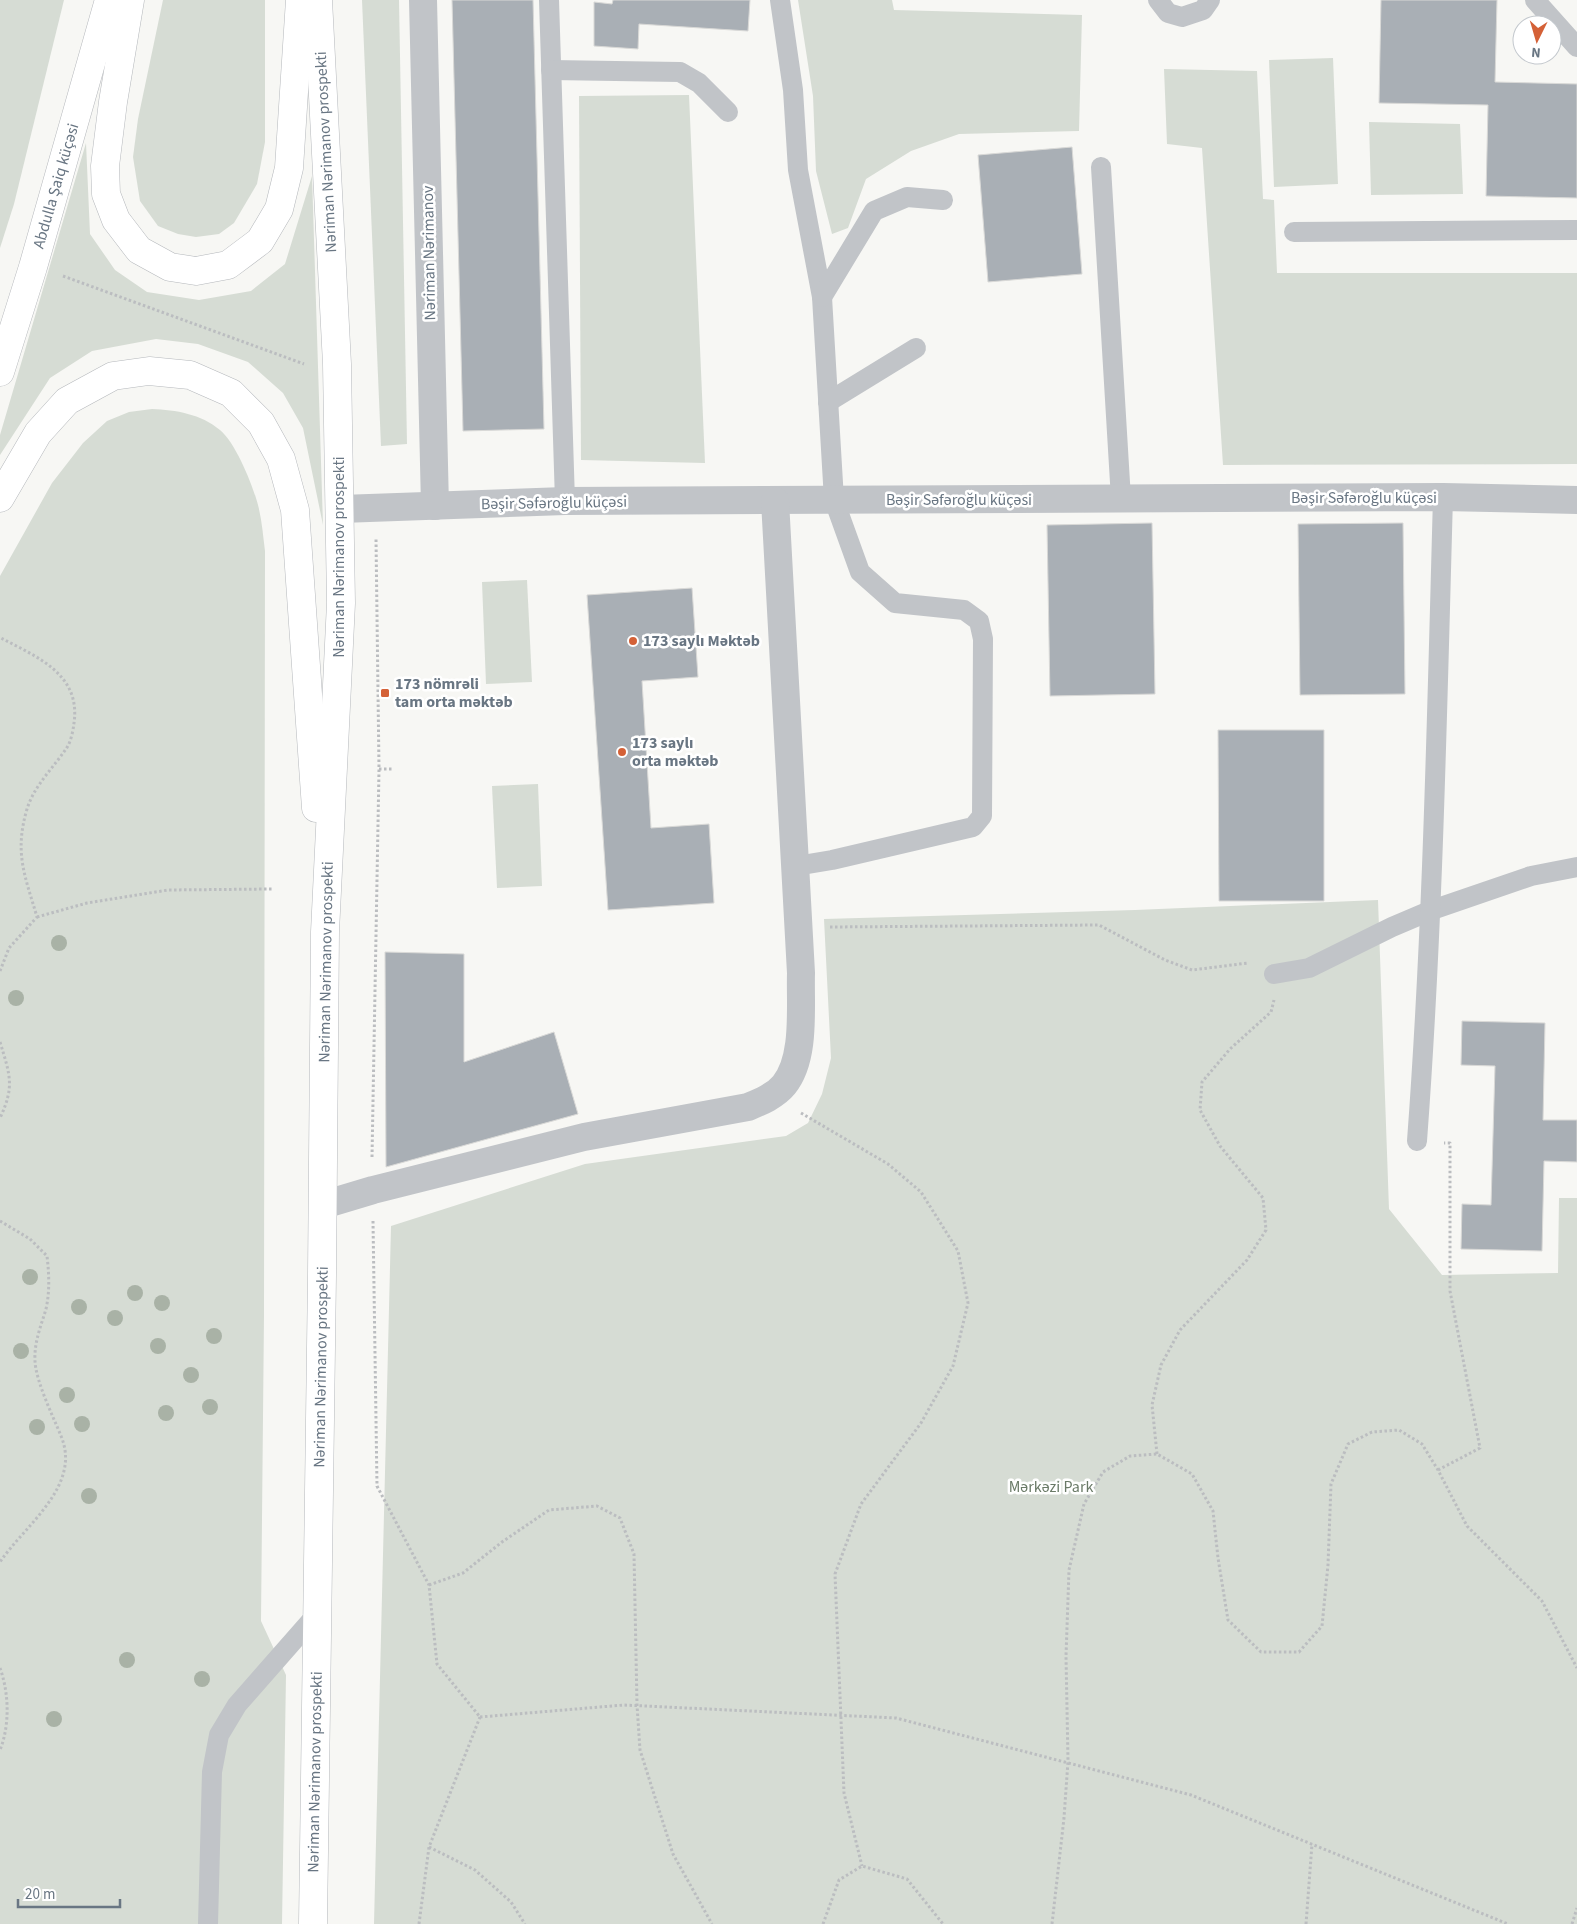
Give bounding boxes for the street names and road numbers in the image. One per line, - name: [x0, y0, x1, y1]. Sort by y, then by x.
- street label: Nəriman Nərimanov prospekti: [310, 51, 342, 253]
- street label: Abdulla Şaiq küçəsi: [28, 121, 84, 251]
- street label: Nəriman Nərimanov: [417, 185, 441, 321]
- street label: Nəriman Nərimanov prospekti: [328, 456, 350, 658]
- street label: Bəşir Səfəroğlu küçəsi: [1291, 487, 1437, 509]
- street label: Bəşir Səfəroğlu küçəsi: [886, 489, 1032, 511]
- street label: Bəşir Səfəroğlu küçəsi: [481, 491, 627, 515]
- street label: Nəriman Nərimanov prospekti: [313, 861, 339, 1063]
- street label: Nəriman Nərimanov prospekti: [308, 1266, 334, 1468]
- street label: Nəriman Nərimanov prospekti: [302, 1671, 328, 1873]

